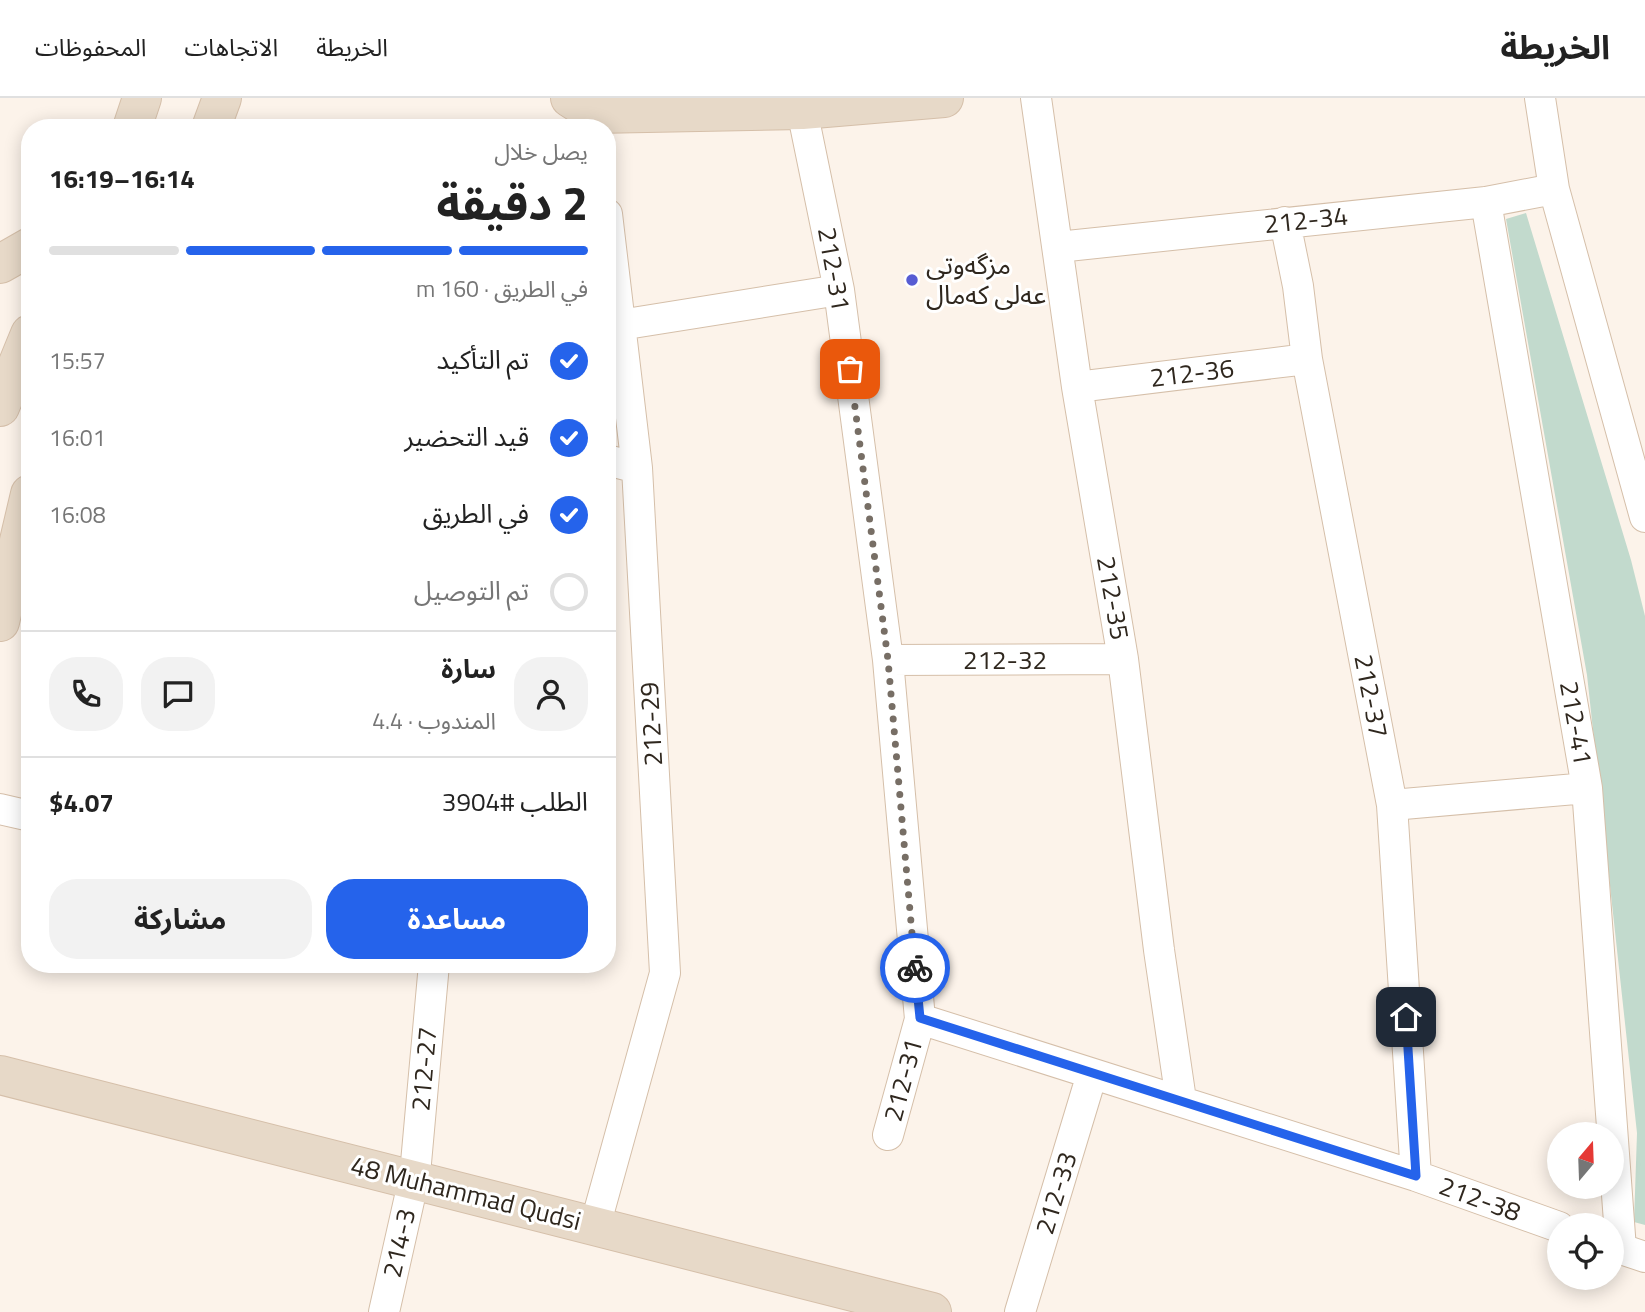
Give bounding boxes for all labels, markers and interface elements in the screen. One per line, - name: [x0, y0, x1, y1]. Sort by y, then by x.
- text: الخريطة: [1500, 22, 1610, 72]
- text: المحفوظات: [35, 29, 146, 65]
- text: الاتجاهات: [184, 29, 278, 65]
- text: الخريطة: [316, 29, 388, 65]
- text: يصل خلال: [494, 134, 588, 169]
- text: 16:14–16:19: [49, 159, 195, 198]
- text: 2 دقيقة: [436, 168, 588, 238]
- street label: 212-34: [1262, 196, 1350, 243]
- street label: 212-31: [808, 224, 861, 314]
- place label: مزگەوتی عەلی کەمال: [926, 245, 1046, 314]
- text: في الطريق · 160 m: [416, 271, 588, 306]
- marker: مزگەوتی عەلی کەمال: [904, 272, 920, 288]
- pin: [820, 339, 880, 399]
- text: تم التأكيد: [436, 340, 529, 379]
- icon: check: [550, 342, 588, 380]
- text: 15:57: [49, 343, 106, 378]
- street label: 212-36: [1148, 348, 1236, 397]
- icon: bag: [831, 350, 869, 388]
- text: قيد التحضير: [404, 417, 529, 456]
- icon: check: [550, 419, 588, 457]
- text: 16:01: [49, 420, 106, 455]
- text: في الطريق: [423, 494, 529, 533]
- icon: check: [550, 496, 588, 534]
- text: 16:08: [49, 497, 106, 532]
- street label: 212-35: [1087, 553, 1140, 643]
- text: تم التوصيل: [414, 571, 529, 610]
- street label: 212-32: [963, 640, 1047, 679]
- text: سارة: [441, 649, 496, 688]
- street label: 212-37: [1344, 651, 1399, 741]
- button: phone: [49, 657, 123, 731]
- button: chat: [141, 657, 215, 731]
- button: person: [514, 657, 588, 731]
- street label: 212-41: [1550, 678, 1603, 768]
- street label: 212-29: [629, 681, 672, 767]
- text: المندوب · 4.4: [372, 703, 496, 738]
- text: الطلب #3904: [442, 782, 588, 821]
- text: $4.07: [49, 783, 114, 822]
- button: مشاركة: [49, 879, 312, 959]
- button: مساعدة: [326, 879, 588, 959]
- courier: [880, 933, 950, 1003]
- icon: bike: [896, 949, 934, 987]
- pin: [1376, 987, 1436, 1047]
- icon: home: [1387, 998, 1425, 1036]
- street label: 212-27: [400, 1025, 447, 1113]
- street label: 212-31: [873, 1034, 932, 1126]
- north arrow: [1547, 1122, 1624, 1199]
- map controls: [1547, 1122, 1624, 1290]
- street label: 48 Muhammad Qudsi: [347, 1145, 585, 1240]
- street label: 212-33: [1025, 1147, 1086, 1239]
- street label: 212-38: [1434, 1166, 1526, 1231]
- street label: 214-3: [372, 1205, 425, 1281]
- button: locate: [1547, 1213, 1624, 1290]

